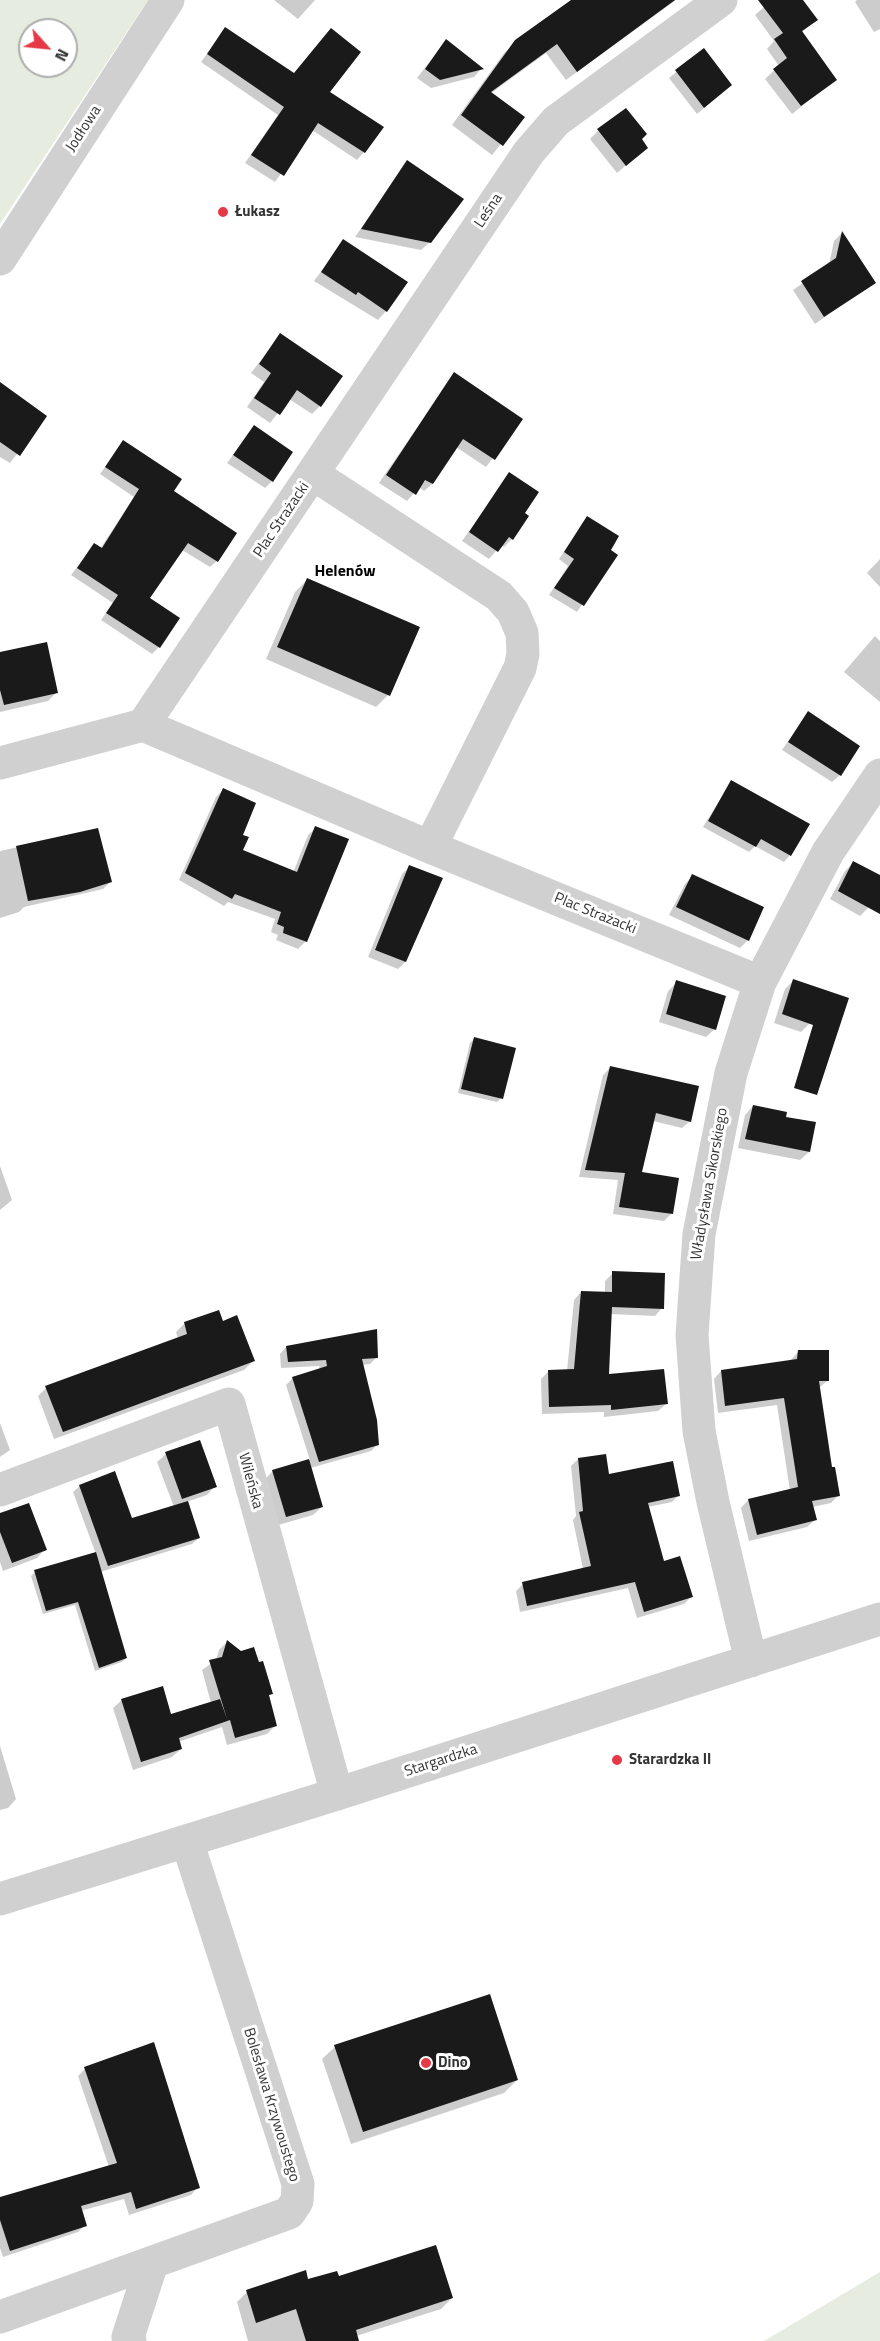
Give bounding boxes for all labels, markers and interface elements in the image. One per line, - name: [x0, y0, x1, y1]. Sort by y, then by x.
- north arrow: [18, 18, 78, 78]
- text: N: [49, 45, 75, 66]
- street label: Jodłowa: [62, 103, 106, 155]
- street label: Leśna: [471, 191, 507, 231]
- place label: Łukasz: [235, 203, 280, 221]
- marker: Łukasz: [216, 205, 230, 219]
- street label: Plac Strażacki: [250, 479, 314, 561]
- district label: Helenów: [314, 562, 376, 582]
- street label: Plac Strażacki: [551, 889, 639, 939]
- street label: Władysława Sikorskiego: [688, 1107, 732, 1261]
- street label: Wileńska: [234, 1451, 266, 1511]
- street label: Stargardzka: [402, 1741, 480, 1781]
- place label: Starardzka II: [629, 1751, 711, 1769]
- marker: Starardzka II: [610, 1753, 624, 1767]
- street label: Bolesława Krzywoustego: [239, 2026, 303, 2184]
- place label: Dino: [438, 2054, 468, 2072]
- marker: Dino: [419, 2056, 433, 2070]

